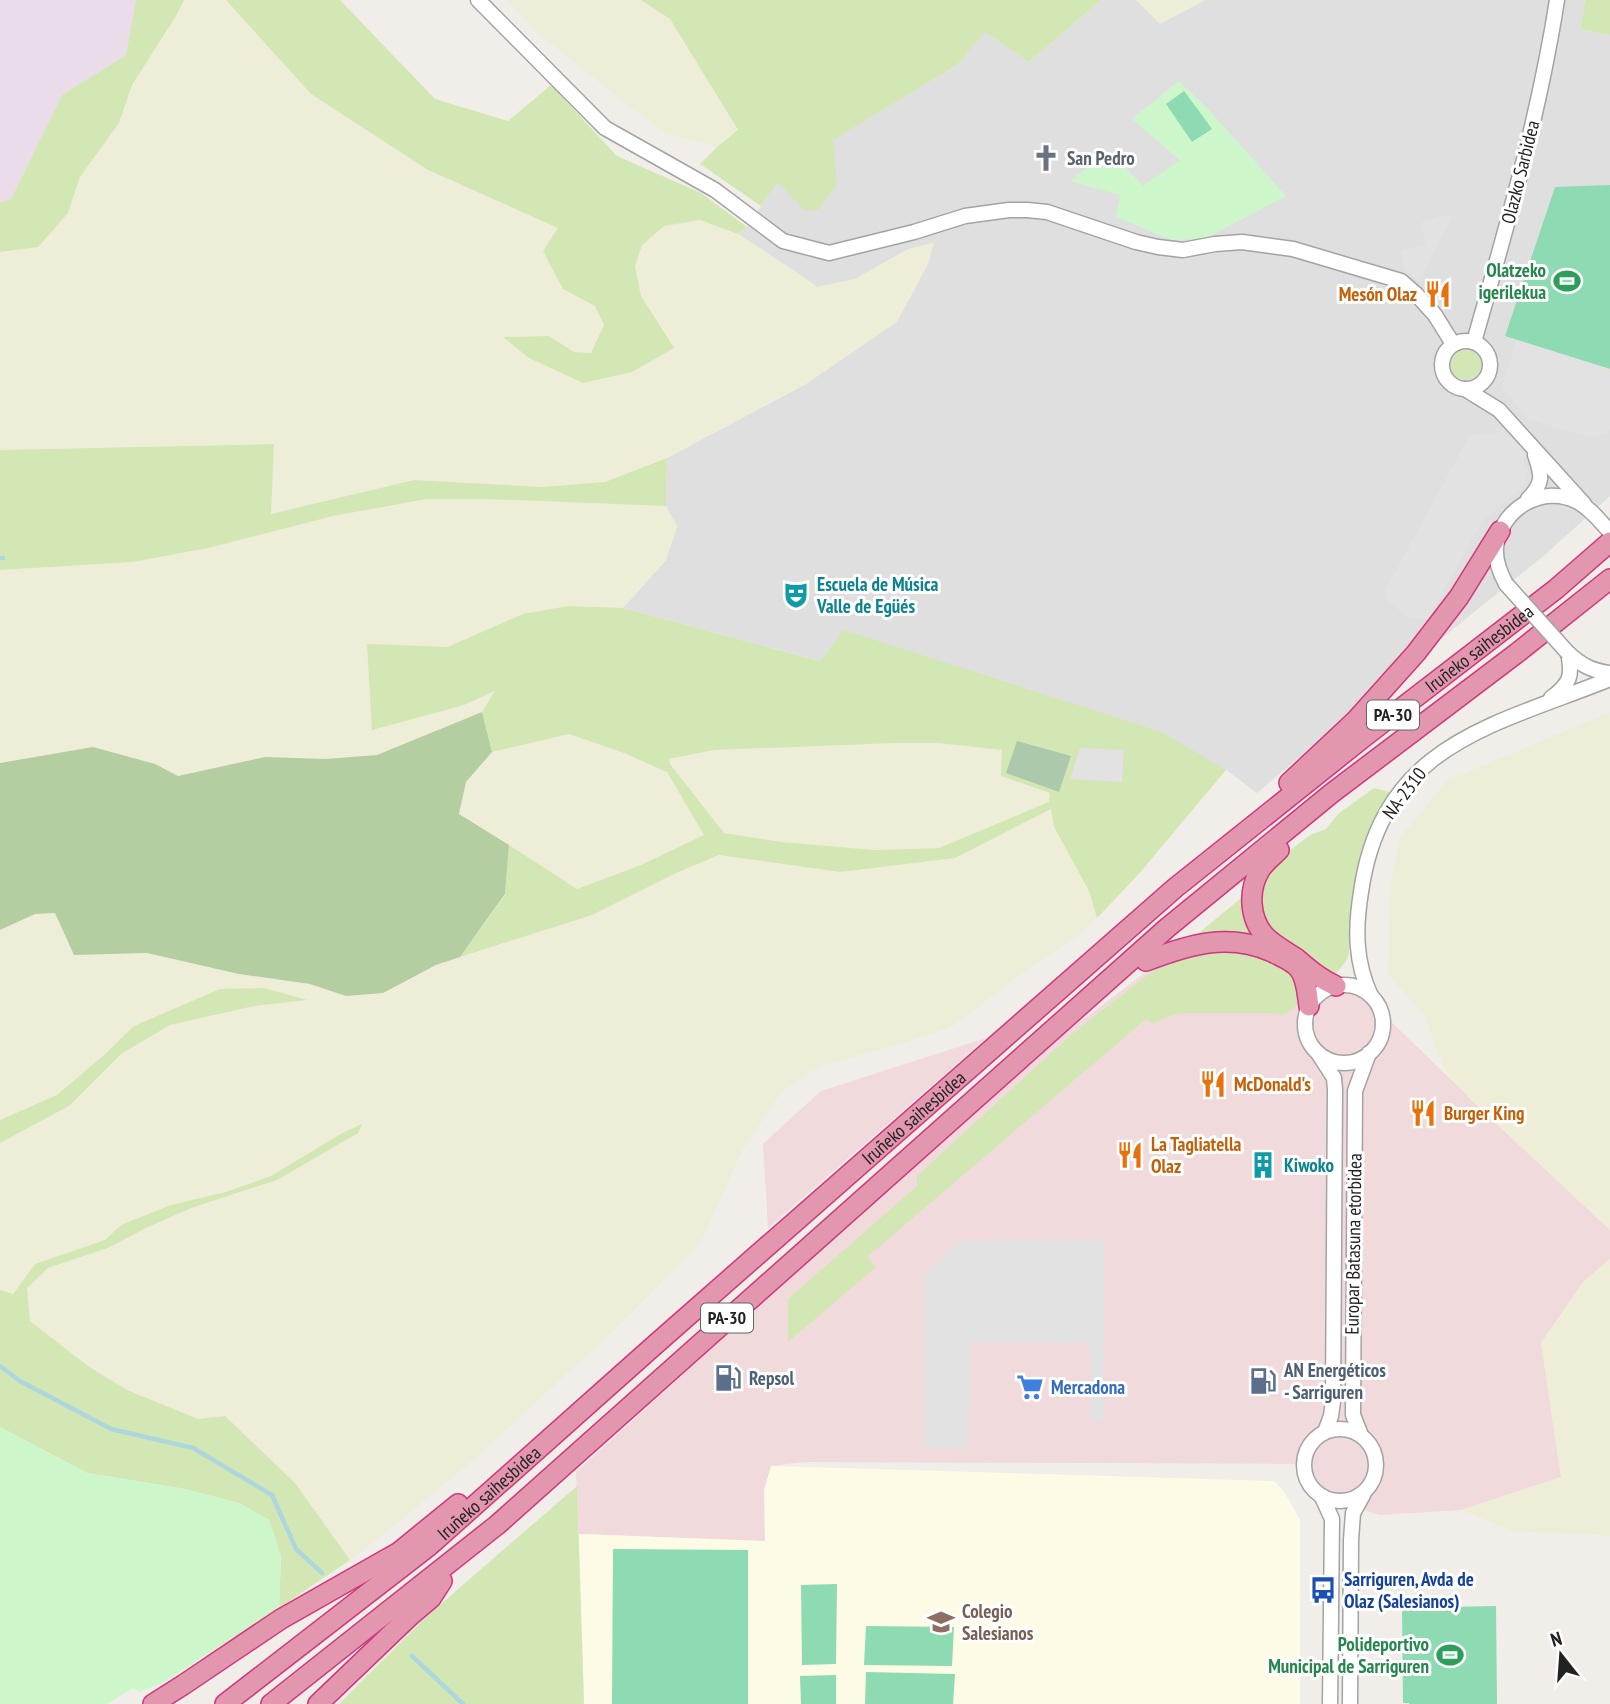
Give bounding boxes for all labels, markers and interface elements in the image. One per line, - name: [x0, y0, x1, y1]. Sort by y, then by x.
- street label: Olazko Sarbidea: [1496, 118, 1544, 226]
- church icon: San Pedro: [1031, 143, 1061, 173]
- place label: San Pedro: [1067, 146, 1135, 170]
- place label: Olatzeko igerilekua: [1478, 258, 1546, 304]
- sports icon: Olatzeko igerilekua: [1552, 266, 1582, 296]
- restaurant icon: Mesón Olaz: [1423, 279, 1453, 309]
- place label: Mesón Olaz: [1339, 282, 1417, 306]
- place label: Escuela de Música Valle de Egüés: [816, 572, 939, 618]
- theatre icon: Escuela de Música Valle de Egüés: [781, 580, 811, 610]
- street label: Iruñeko saihesbidea: [1420, 599, 1538, 698]
- road number: PA-30: [1367, 700, 1419, 730]
- street label: NA-2310: [1377, 762, 1431, 824]
- street label: Iruñeko saihesbidea: [857, 1065, 971, 1170]
- restaurant icon: McDonald's: [1198, 1069, 1228, 1099]
- place label: McDonald's: [1234, 1072, 1311, 1096]
- restaurant icon: Burger King: [1408, 1098, 1438, 1128]
- place label: Burger King: [1444, 1101, 1524, 1125]
- place label: La Tagliatella Olaz: [1151, 1132, 1241, 1178]
- restaurant icon: La Tagliatella Olaz: [1115, 1140, 1145, 1170]
- building icon: Kiwoko: [1248, 1150, 1278, 1180]
- place label: Kiwoko: [1284, 1153, 1334, 1177]
- street label: Europar Batasuna etorbidea: [1339, 1153, 1367, 1335]
- road number: PA-30: [701, 1303, 753, 1332]
- place label: AN Energéticos - Sarriguren: [1283, 1358, 1386, 1404]
- fuel station icon: Repsol: [713, 1363, 743, 1393]
- place label: Repsol: [749, 1366, 795, 1390]
- fuel station icon: AN Energéticos - Sarriguren: [1248, 1366, 1278, 1396]
- supermarket icon: Mercadona: [1015, 1372, 1045, 1402]
- place label: Mercadona: [1051, 1375, 1125, 1399]
- street label: Iruñeko saihesbidea: [432, 1440, 545, 1545]
- place label: Sarriguren, Avda de Olaz (Salesianos): [1344, 1567, 1474, 1613]
- bus stop icon: Sarriguren, Avda de Olaz (Salesianos): [1308, 1575, 1338, 1605]
- place label: Colegio Salesianos: [962, 1599, 1034, 1645]
- school or university icon: Colegio Salesianos: [926, 1607, 956, 1637]
- north arrow: [1526, 1620, 1596, 1690]
- text: N: [1548, 1626, 1564, 1652]
- place label: Polideportivo Municipal de Sarriguren: [1268, 1632, 1429, 1678]
- sports icon: Polideportivo Municipal de Sarriguren: [1435, 1640, 1465, 1670]

